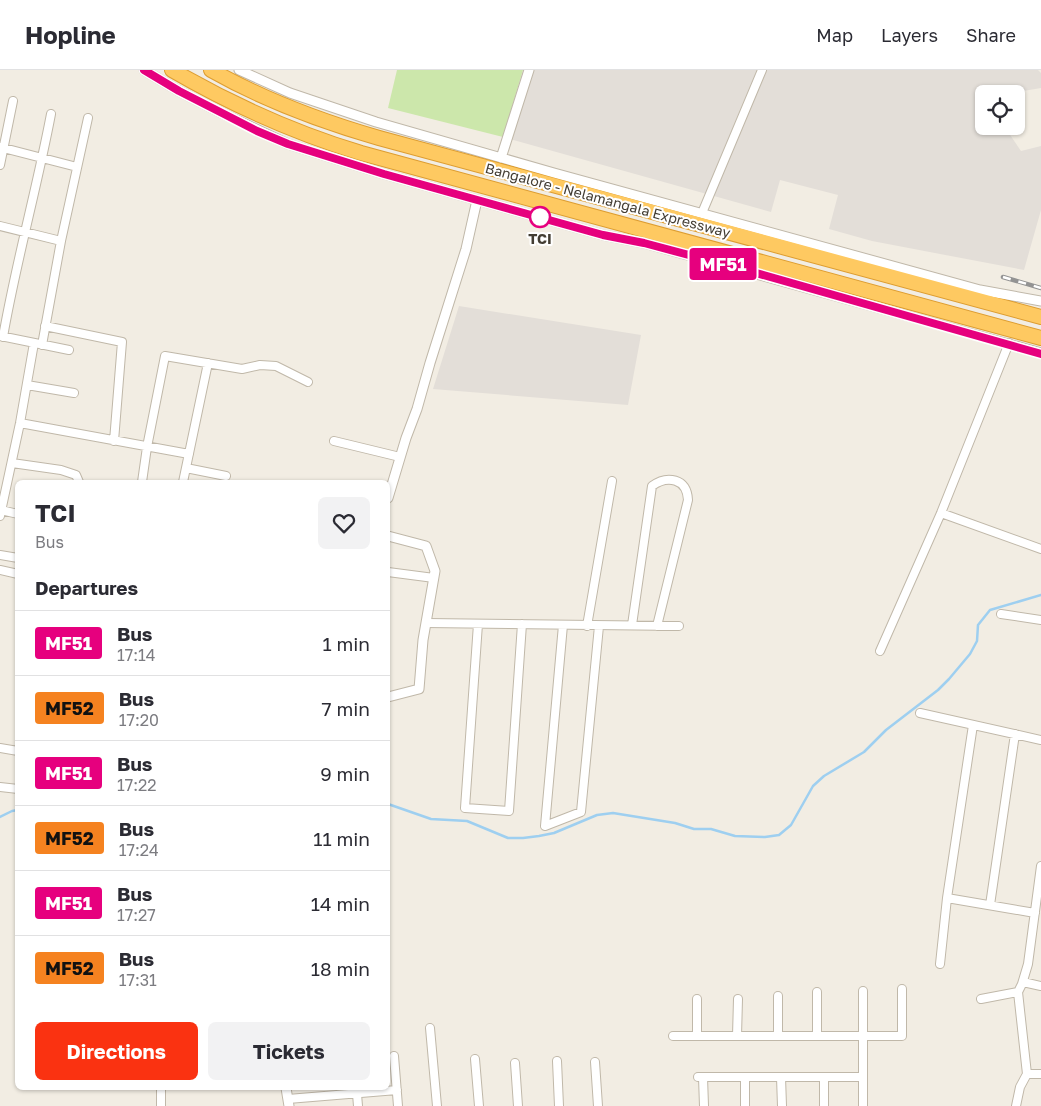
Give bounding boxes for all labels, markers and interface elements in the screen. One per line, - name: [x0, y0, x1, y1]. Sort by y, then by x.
- text: Hopline: [25, 20, 116, 49]
- text: Map: [816, 24, 853, 46]
- text: Layers: [881, 24, 938, 46]
- text: Share: [966, 24, 1016, 46]
- map controls: [975, 85, 1025, 135]
- button: locate: [975, 85, 1025, 135]
- street label: Bangalore - Nelamangala Expressway: [484, 159, 733, 241]
- marker: TCI: [529, 206, 551, 228]
- place label: TCI: [528, 230, 552, 247]
- line badge: MF51: [688, 248, 758, 280]
- text: MF51: [700, 253, 746, 275]
- button: heart: [318, 497, 370, 549]
- text: TCI: [35, 498, 76, 527]
- text: Bus: [35, 532, 64, 552]
- text: Departures: [35, 576, 138, 599]
- text: Bus: [117, 622, 152, 645]
- text: MF51: [45, 632, 92, 654]
- text: 1 min: [322, 632, 370, 655]
- text: 17:14: [117, 645, 156, 665]
- text: Bus: [119, 687, 154, 710]
- text: MF52: [45, 697, 94, 719]
- text: 7 min: [322, 697, 370, 720]
- text: 17:20: [119, 710, 159, 730]
- text: Bus: [117, 752, 152, 775]
- text: MF51: [45, 762, 92, 784]
- text: 9 min: [320, 762, 370, 785]
- text: 17:22: [117, 775, 157, 795]
- text: Bus: [119, 817, 154, 840]
- text: MF52: [45, 827, 94, 849]
- text: 11 min: [313, 827, 370, 850]
- text: 17:24: [119, 840, 159, 860]
- text: Bus: [117, 882, 152, 905]
- text: MF51: [45, 892, 92, 914]
- text: 14 min: [311, 892, 370, 915]
- text: 17:27: [117, 905, 156, 925]
- text: Bus: [119, 947, 154, 970]
- text: MF52: [45, 957, 94, 979]
- text: 18 min: [311, 957, 370, 980]
- text: 17:31: [119, 970, 157, 990]
- button: Directions: [35, 1022, 198, 1080]
- button: Tickets: [208, 1022, 370, 1080]

